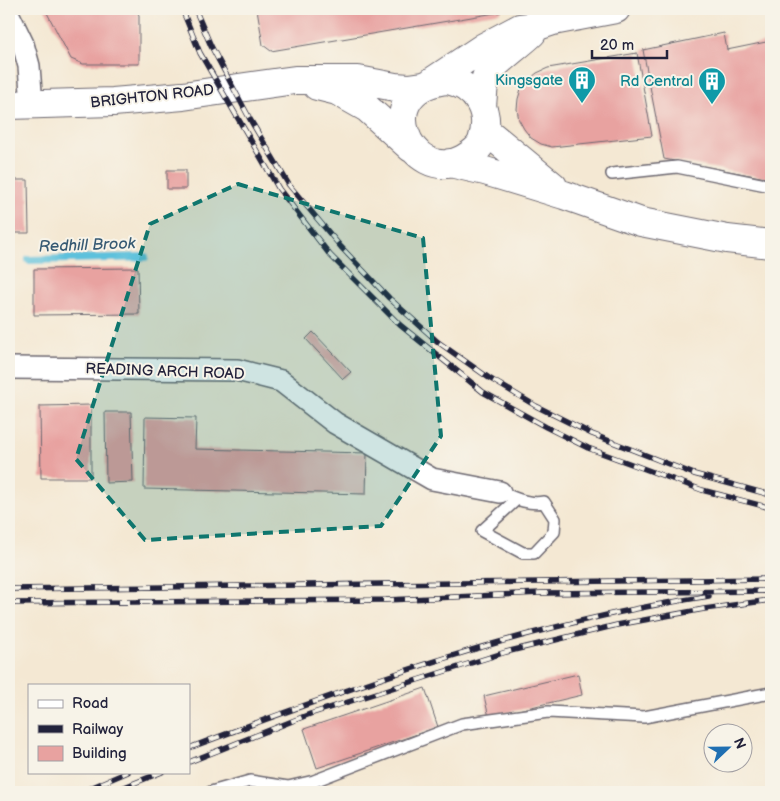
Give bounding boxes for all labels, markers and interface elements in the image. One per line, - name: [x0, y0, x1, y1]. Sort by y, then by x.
- scale bar: [592, 28, 668, 60]
- text: 20 m: [600, 36, 634, 55]
- building icon: Kingsgate: [567, 65, 597, 104]
- building icon: Rd Central: [697, 66, 727, 105]
- place label: Kingsgate: [495, 71, 563, 90]
- place label: Rd Central: [620, 72, 693, 91]
- street label: BRIGHTON ROAD: [89, 81, 215, 112]
- water label: Redhill Brook: [38, 234, 137, 257]
- street label: READING ARCH ROAD: [85, 359, 245, 384]
- legend: [28, 684, 190, 774]
- text: Road: [72, 694, 108, 713]
- text: Railway: [72, 720, 123, 739]
- north arrow: [702, 724, 752, 774]
- text: N: [730, 735, 749, 751]
- text: Building: [72, 744, 127, 763]

